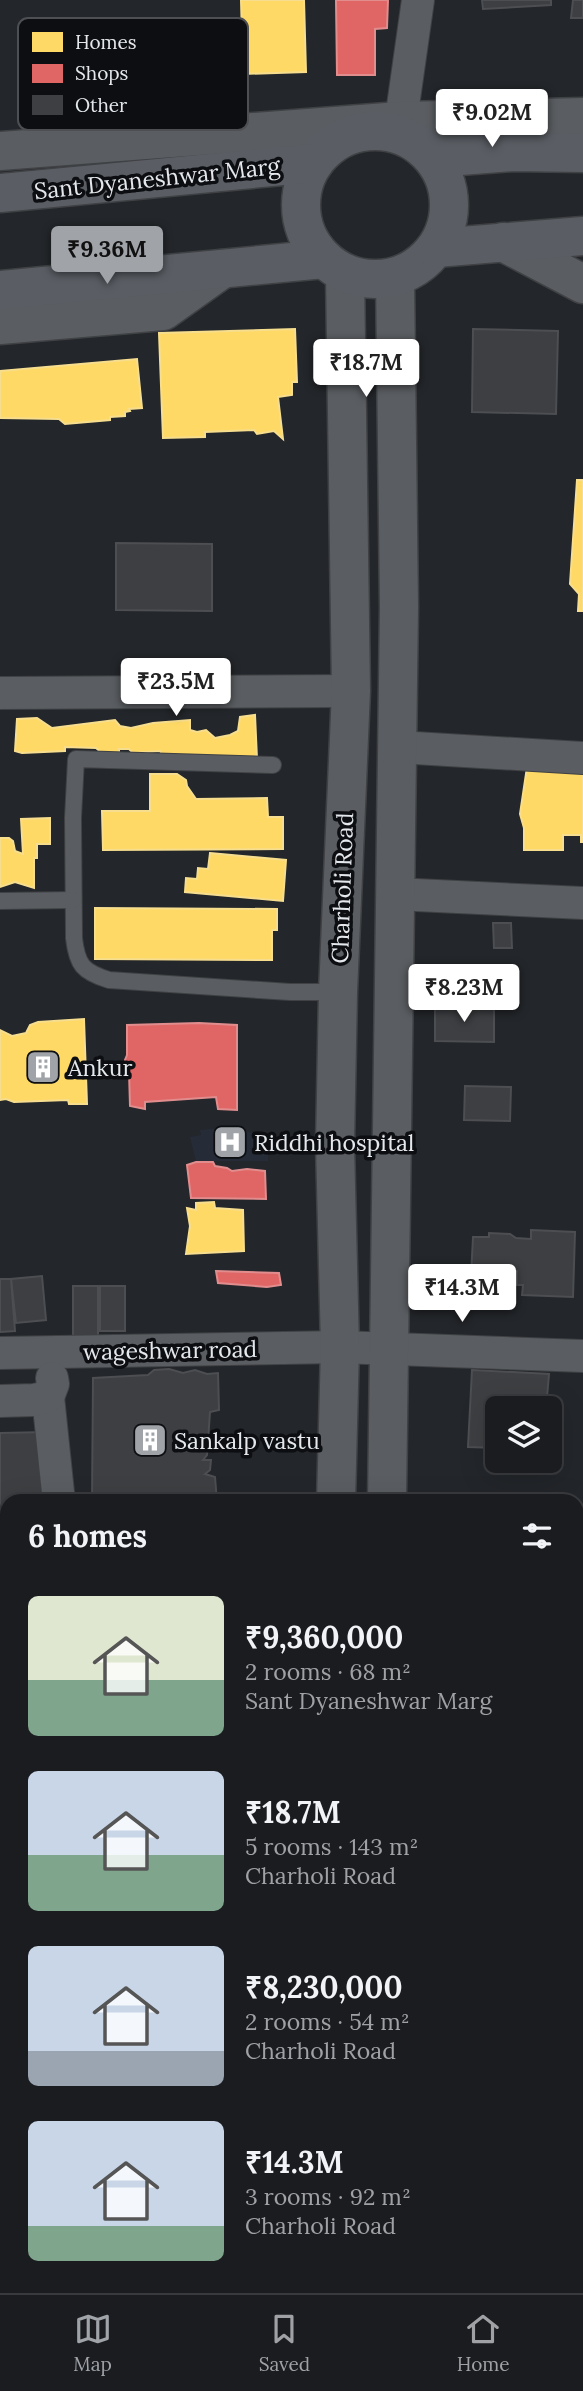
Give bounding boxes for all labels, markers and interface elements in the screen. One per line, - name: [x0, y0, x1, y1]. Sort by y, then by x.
- legend: [18, 18, 248, 130]
- text: Homes: [75, 30, 137, 54]
- text: Shops: [75, 61, 129, 85]
- pin: ₹9.02M: [435, 90, 549, 149]
- text: Other: [75, 93, 128, 117]
- text: ₹9.02M: [452, 97, 532, 126]
- street label: Sant Dyaneshwar Marg: [33, 151, 283, 205]
- pin: ₹9.36M: [50, 226, 164, 286]
- text: ₹9.36M: [67, 234, 147, 263]
- pin: ₹18.7M: [309, 340, 423, 399]
- text: ₹18.7M: [329, 347, 403, 376]
- pin: ₹23.5M: [119, 658, 233, 718]
- text: ₹23.5M: [137, 666, 215, 695]
- street label: Charholi Road: [325, 812, 359, 964]
- pin: ₹8.23M: [407, 964, 521, 1024]
- text: ₹8.23M: [424, 972, 504, 1001]
- building icon: Ankur: [24, 1048, 62, 1086]
- place label: Ankur: [67, 1053, 132, 1082]
- hospital icon: Riddhi hospital: [211, 1123, 249, 1161]
- place label: Riddhi hospital: [254, 1128, 414, 1157]
- pin: ₹14.3M: [405, 1264, 519, 1324]
- text: ₹14.3M: [424, 1272, 500, 1301]
- street label: wageshwar road: [83, 1334, 258, 1366]
- map controls: [485, 1396, 562, 1473]
- button: layers: [485, 1396, 562, 1473]
- building icon: Sankalp vastu: [131, 1421, 169, 1459]
- place label: Sankalp vastu: [174, 1426, 320, 1455]
- text: 6 homes: [28, 1517, 147, 1555]
- icon: filters: [518, 1517, 556, 1555]
- text: ₹9,360,000: [245, 1618, 403, 1656]
- icon: home: [84, 1624, 168, 1708]
- text: 2 rooms · 68 m²: [245, 1657, 411, 1686]
- text: Sant Dyaneshwar Marg: [245, 1686, 492, 1715]
- text: ₹18.7M: [245, 1793, 341, 1831]
- icon: home: [84, 1799, 168, 1883]
- text: 5 rooms · 143 m²: [245, 1832, 418, 1861]
- text: Charholi Road: [245, 1861, 396, 1890]
- text: ₹8,230,000: [245, 1968, 402, 2006]
- icon: home: [84, 1974, 168, 2058]
- text: 2 rooms · 54 m²: [245, 2007, 410, 2036]
- text: Charholi Road: [245, 2036, 396, 2065]
- text: ₹14.3M: [245, 2143, 344, 2181]
- icon: home: [84, 2149, 168, 2233]
- text: 3 rooms · 92 m²: [245, 2182, 411, 2211]
- text: Charholi Road: [245, 2211, 396, 2240]
- tab: Map: [73, 2310, 112, 2376]
- tab: Saved: [259, 2310, 310, 2376]
- tab: Home: [457, 2310, 510, 2376]

